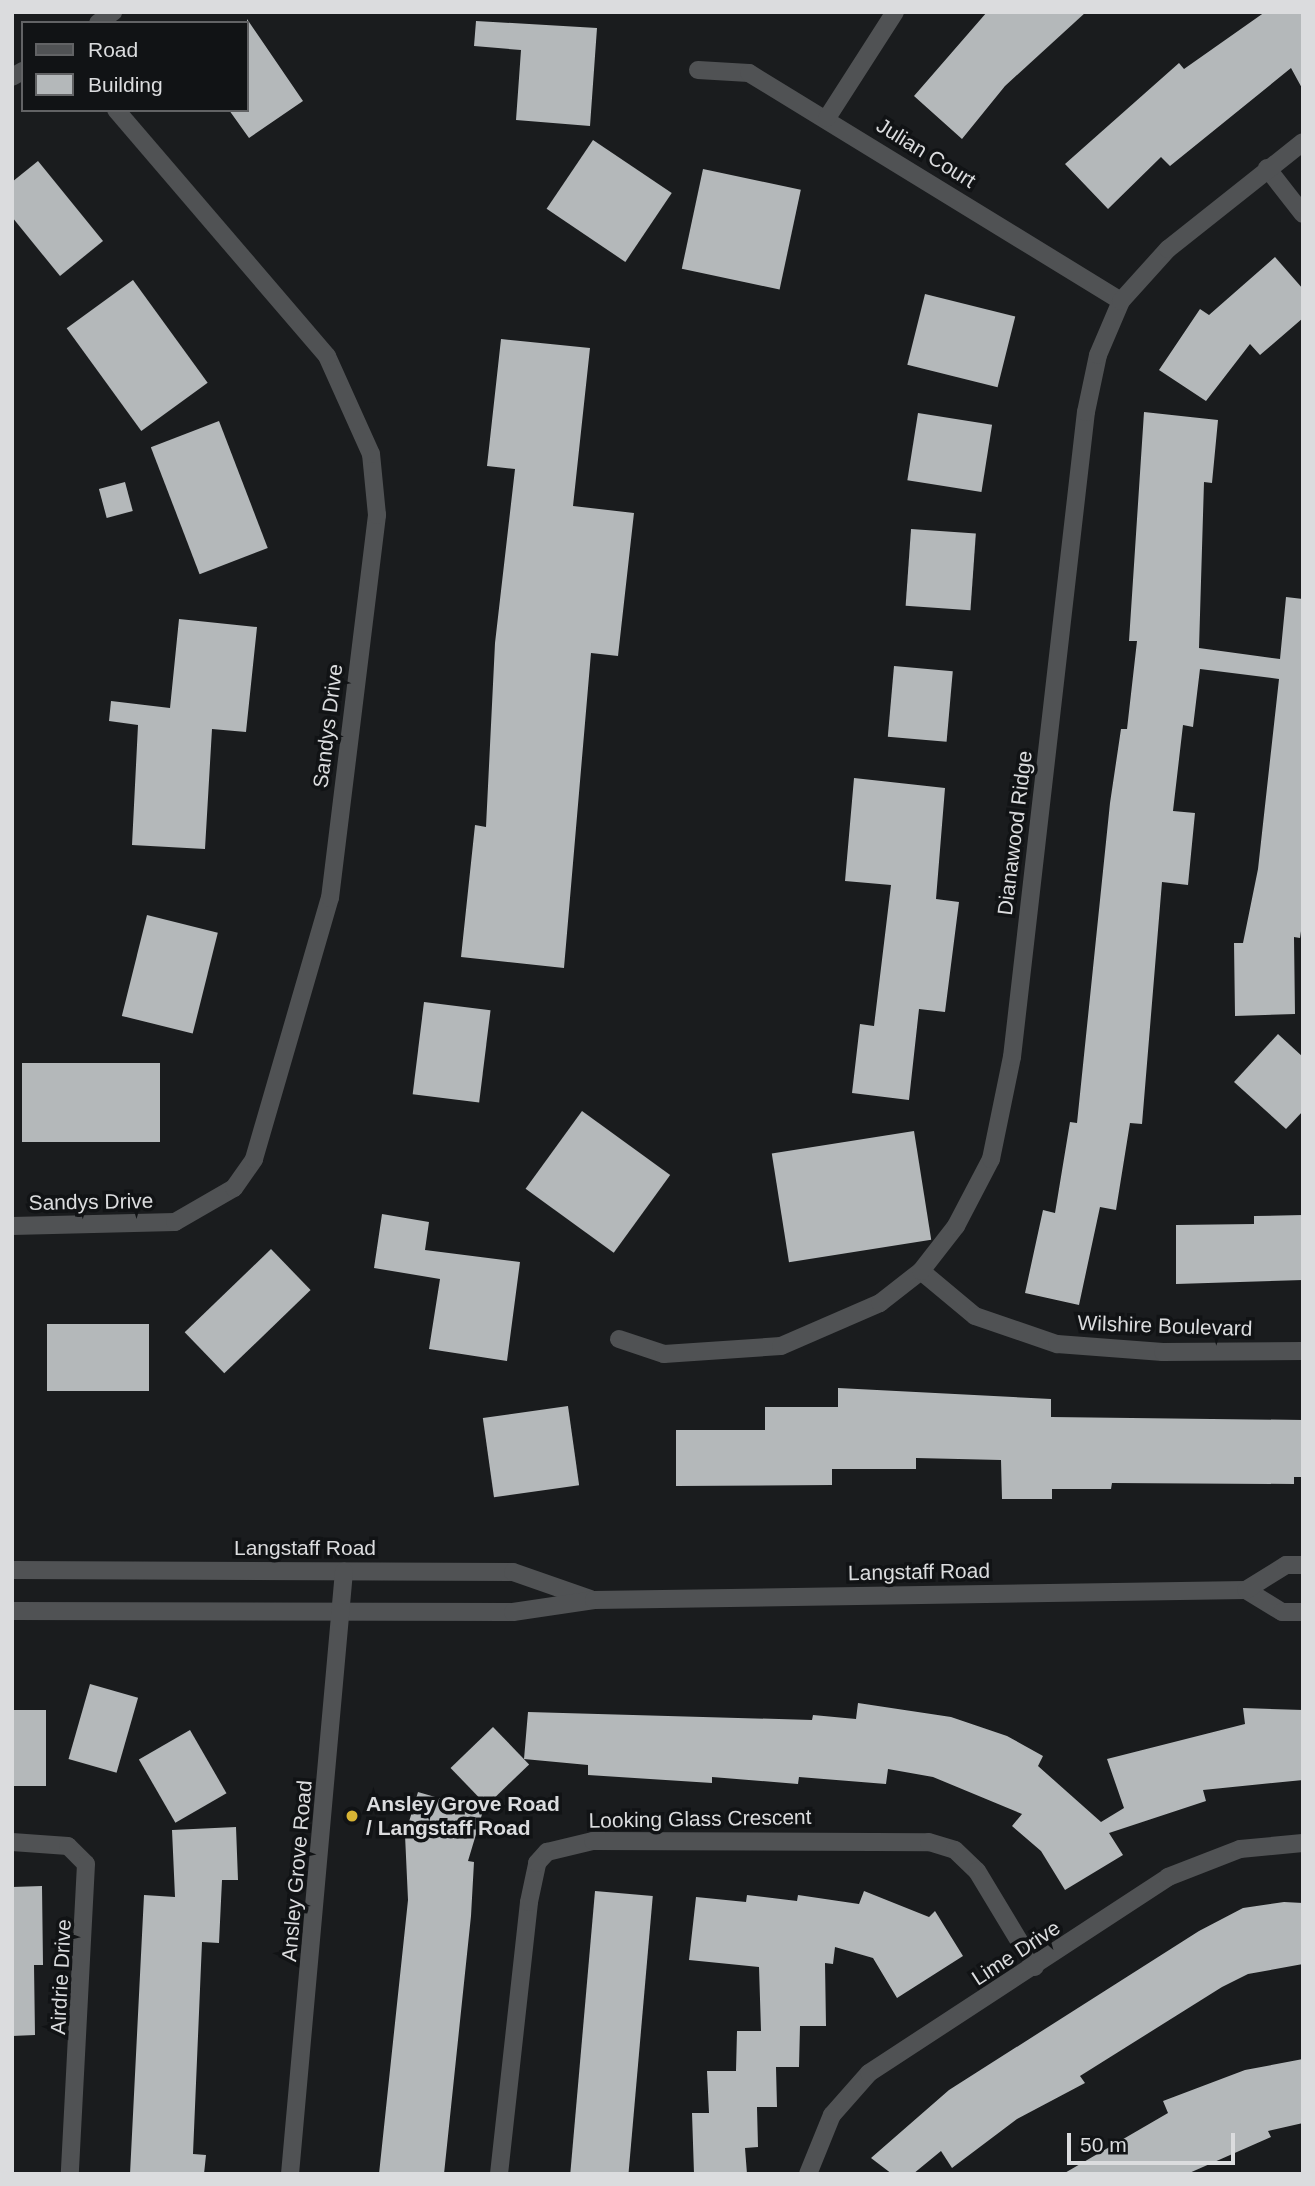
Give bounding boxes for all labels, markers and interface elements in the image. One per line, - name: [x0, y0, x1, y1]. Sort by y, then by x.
- legend: [21, 21, 248, 112]
- text: Road: [88, 38, 138, 61]
- text: Building: [88, 73, 163, 96]
- street label: Julian Court: [872, 113, 980, 193]
- street label: Sandys Drive: [308, 662, 348, 790]
- street label: Dianawood Ridge: [992, 749, 1038, 917]
- street label: Sandys Drive: [28, 1188, 154, 1216]
- street label: Wilshire Boulevard: [1077, 1310, 1253, 1342]
- street label: Langstaff Road: [234, 1535, 376, 1561]
- street label: Langstaff Road: [848, 1558, 990, 1586]
- street label: Ansley Grove Road: [277, 1779, 317, 1963]
- place label: Ansley Grove Road / Langstaff Road: [366, 1791, 560, 1841]
- street label: Looking Glass Crescent: [588, 1804, 812, 1834]
- marker: Ansley Grove Road / Langstaff Road: [344, 1808, 360, 1824]
- street label: Lime Drive: [967, 1915, 1065, 1991]
- street label: Airdrie Drive: [45, 1919, 77, 2035]
- scale bar: [1070, 2120, 1238, 2164]
- text: 50 m: [1080, 2133, 1127, 2156]

